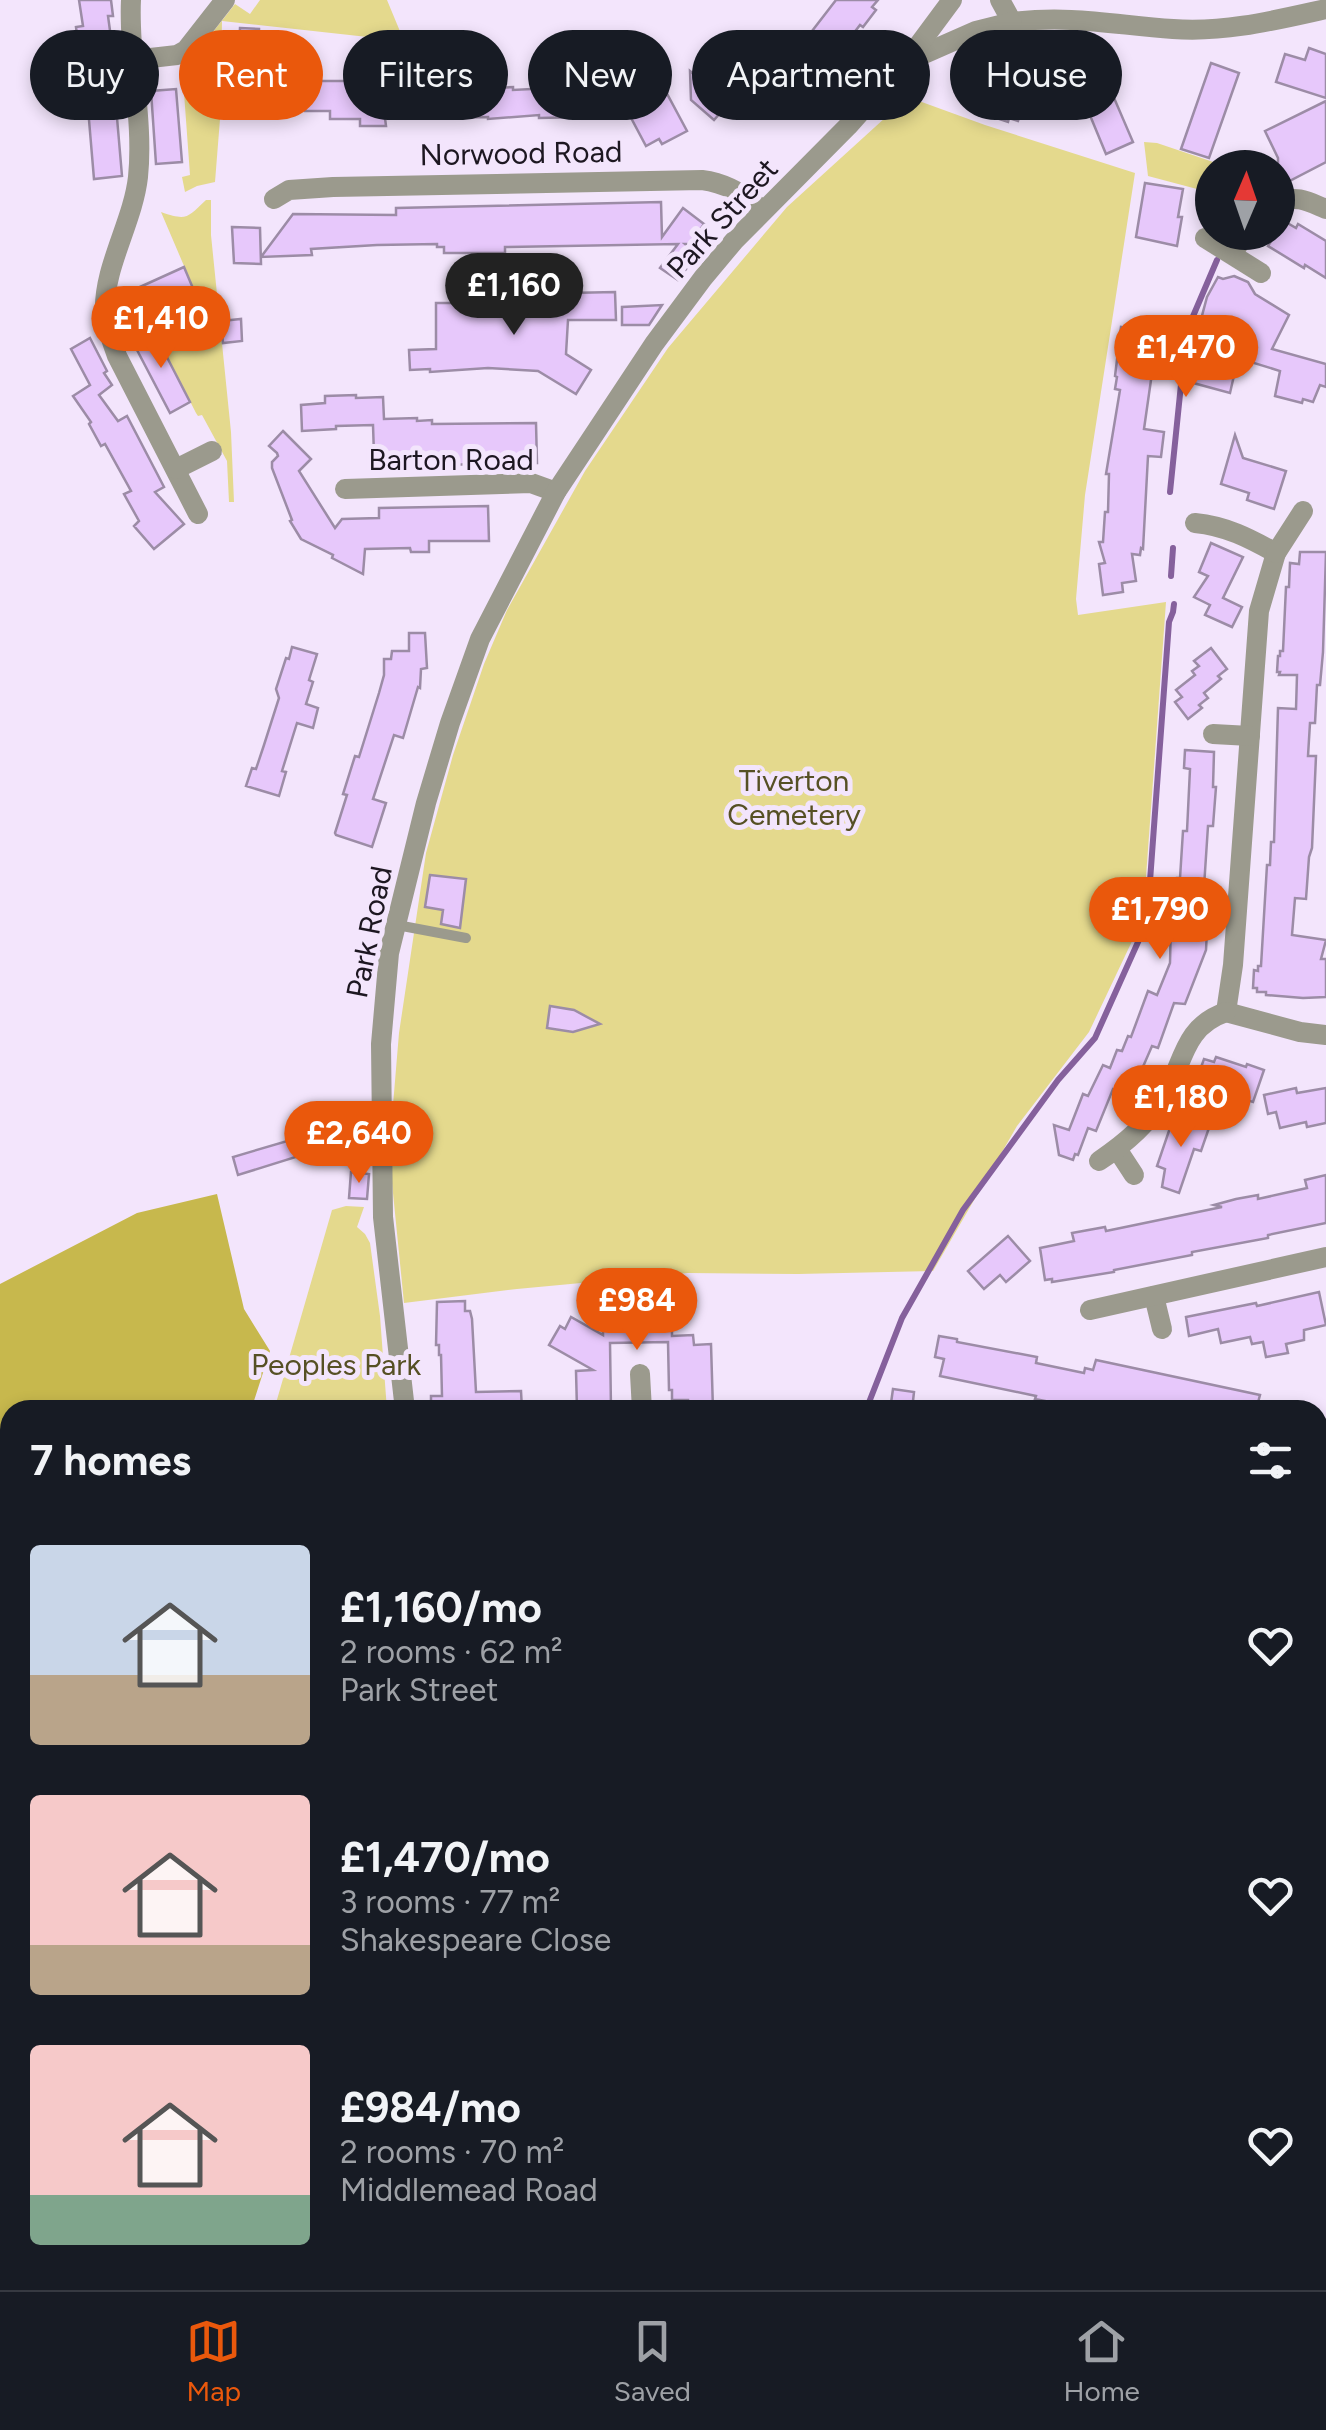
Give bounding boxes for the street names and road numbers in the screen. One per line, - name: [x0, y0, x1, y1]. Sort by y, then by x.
- street label: Norwood Road: [419, 133, 623, 173]
- street label: Park Street: [659, 150, 785, 286]
- street label: Barton Road: [368, 441, 534, 478]
- street label: Park Road: [338, 863, 400, 1001]

